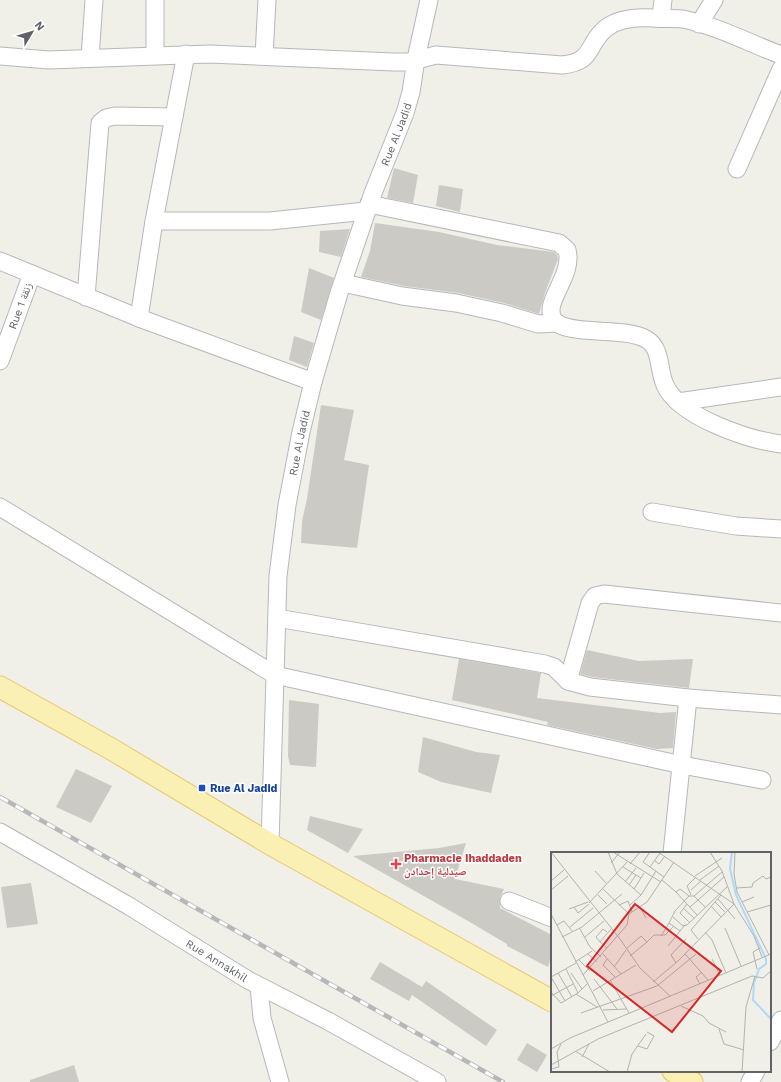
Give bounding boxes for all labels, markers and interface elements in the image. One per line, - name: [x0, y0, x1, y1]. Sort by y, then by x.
- north arrow: [12, 12, 52, 52]
- text: N: [32, 19, 47, 33]
- street label: Rue Al Jadid: [379, 101, 415, 168]
- street label: Rue 1 زنقة: [6, 281, 35, 331]
- street label: Rue Al Jadid: [287, 409, 313, 477]
- place label: Rue Al Jadid: [210, 782, 278, 795]
- marker: Rue Al Jadid: [197, 783, 207, 793]
- place label: Pharmacie Ihaddaden صيدلية إحدادن: [404, 852, 522, 879]
- inset map: [551, 852, 771, 1072]
- marker: Pharmacie Ihaddaden صيدلية إحدادن: [391, 859, 401, 869]
- street label: Rue Annakhil: [183, 937, 250, 985]

